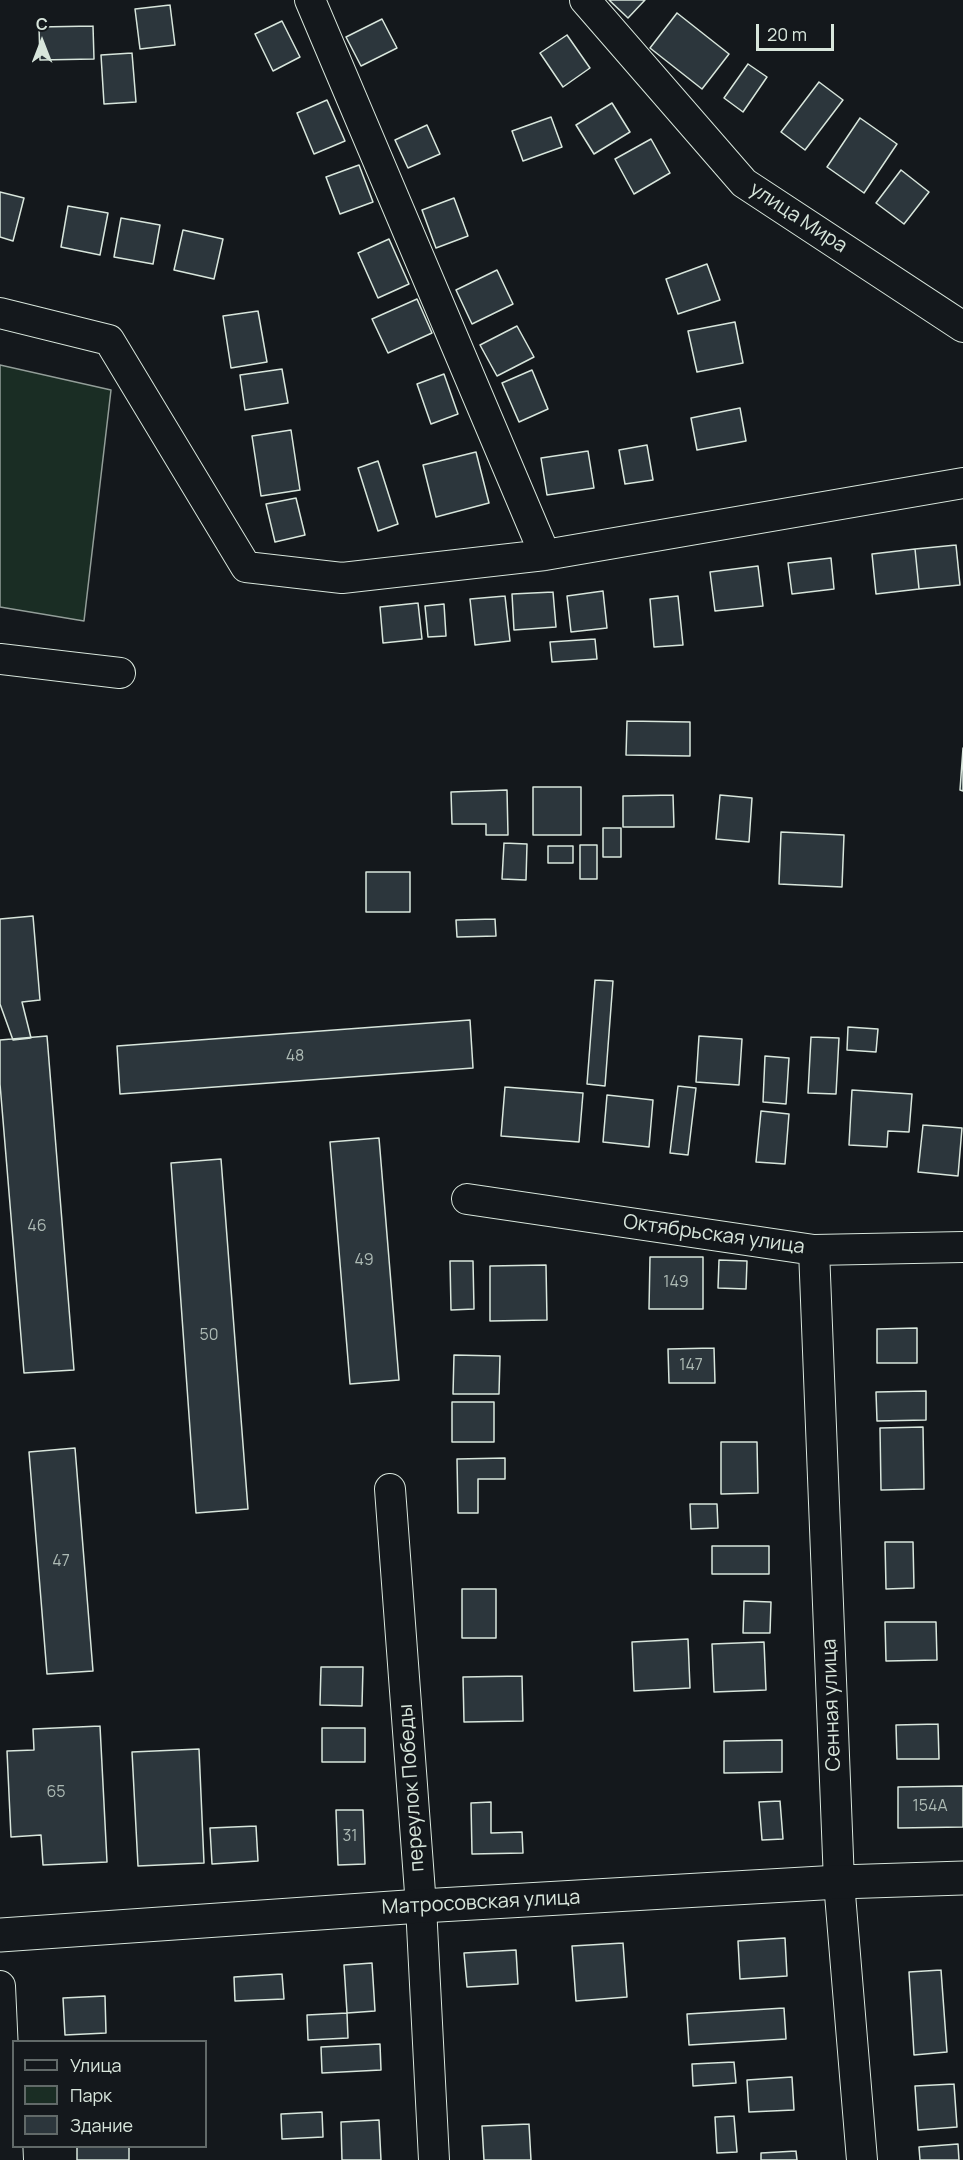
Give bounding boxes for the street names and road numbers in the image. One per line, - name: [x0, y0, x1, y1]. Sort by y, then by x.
- street label: улица Мира: [745, 178, 851, 258]
- street label: Октябрьская улица: [622, 1210, 806, 1260]
- street label: Сенная улица: [818, 1638, 846, 1772]
- street label: переулок Победы: [394, 1703, 430, 1873]
- street label: Матросовская улица: [381, 1886, 581, 1920]

